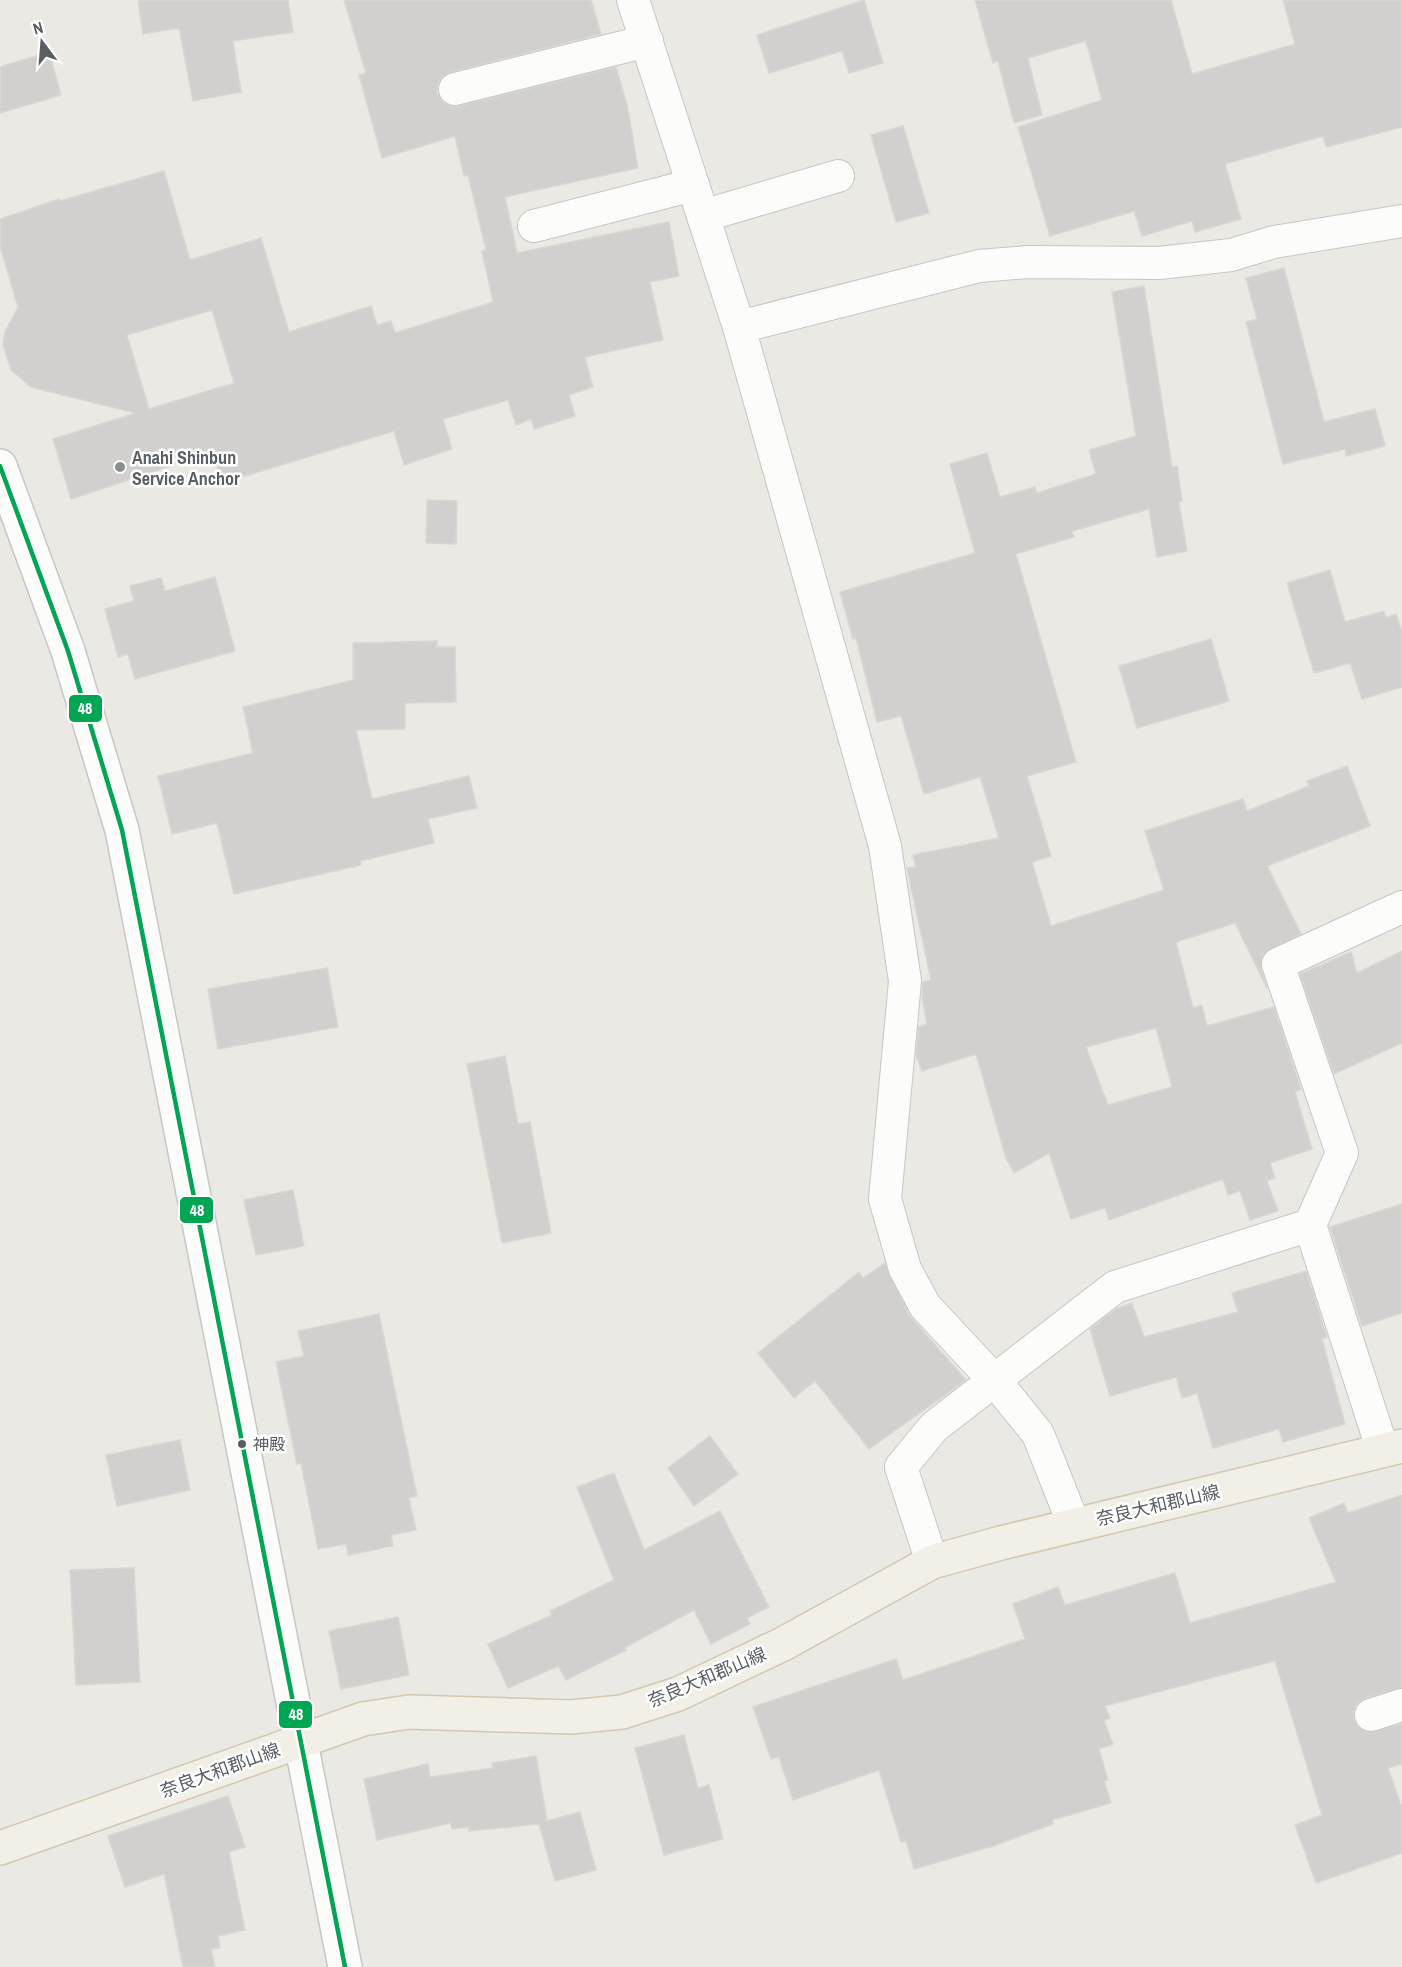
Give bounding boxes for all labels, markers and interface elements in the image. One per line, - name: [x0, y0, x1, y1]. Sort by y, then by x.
- north arrow: [12, 12, 72, 72]
- text: N: [30, 16, 45, 39]
- place label: Anahi Shinbun Service Anchor: [132, 445, 240, 491]
- marker: Anahi Shinbun Service Anchor: [113, 460, 127, 474]
- line badge: 48: [68, 694, 103, 723]
- text: 48: [78, 697, 92, 719]
- line badge: 48: [179, 1196, 214, 1224]
- text: 48: [190, 1199, 204, 1221]
- place label: 神殿: [253, 1433, 285, 1455]
- marker: 神殿: [236, 1438, 248, 1450]
- street label: 奈良大和郡山線: [1094, 1479, 1222, 1531]
- street label: 奈良大和郡山線: [644, 1641, 770, 1713]
- line badge: 48: [278, 1700, 313, 1729]
- text: 48: [289, 1703, 303, 1725]
- street label: 奈良大和郡山線: [157, 1737, 283, 1803]

